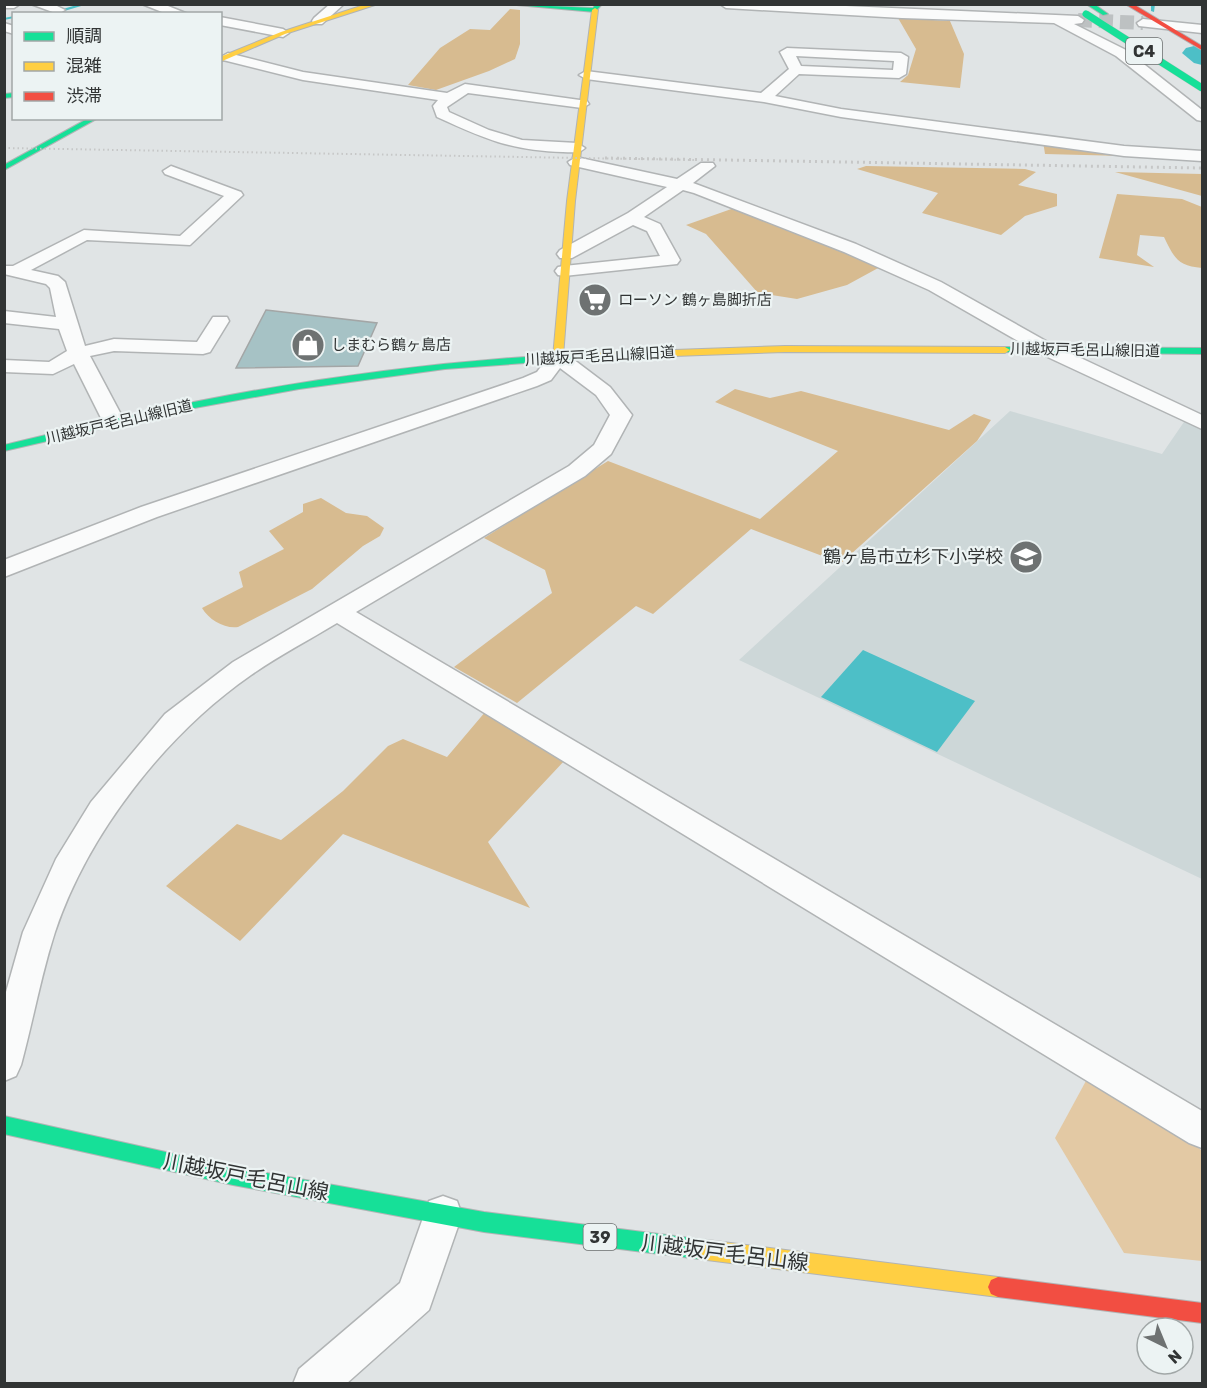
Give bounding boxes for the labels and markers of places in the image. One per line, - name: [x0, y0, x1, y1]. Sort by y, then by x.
- supermarket icon: ローソン 鶴ヶ島脚折店: [577, 282, 613, 318]
- place label: ローソン 鶴ヶ島脚折店: [618, 291, 772, 309]
- shop icon: しまむら鶴ヶ島店: [290, 327, 326, 363]
- place label: しまむら鶴ヶ島店: [331, 336, 451, 354]
- school or university icon: 鶴ヶ島市立杉下小学校: [1008, 539, 1044, 575]
- place label: 鶴ヶ島市立杉下小学校: [823, 546, 1003, 568]

